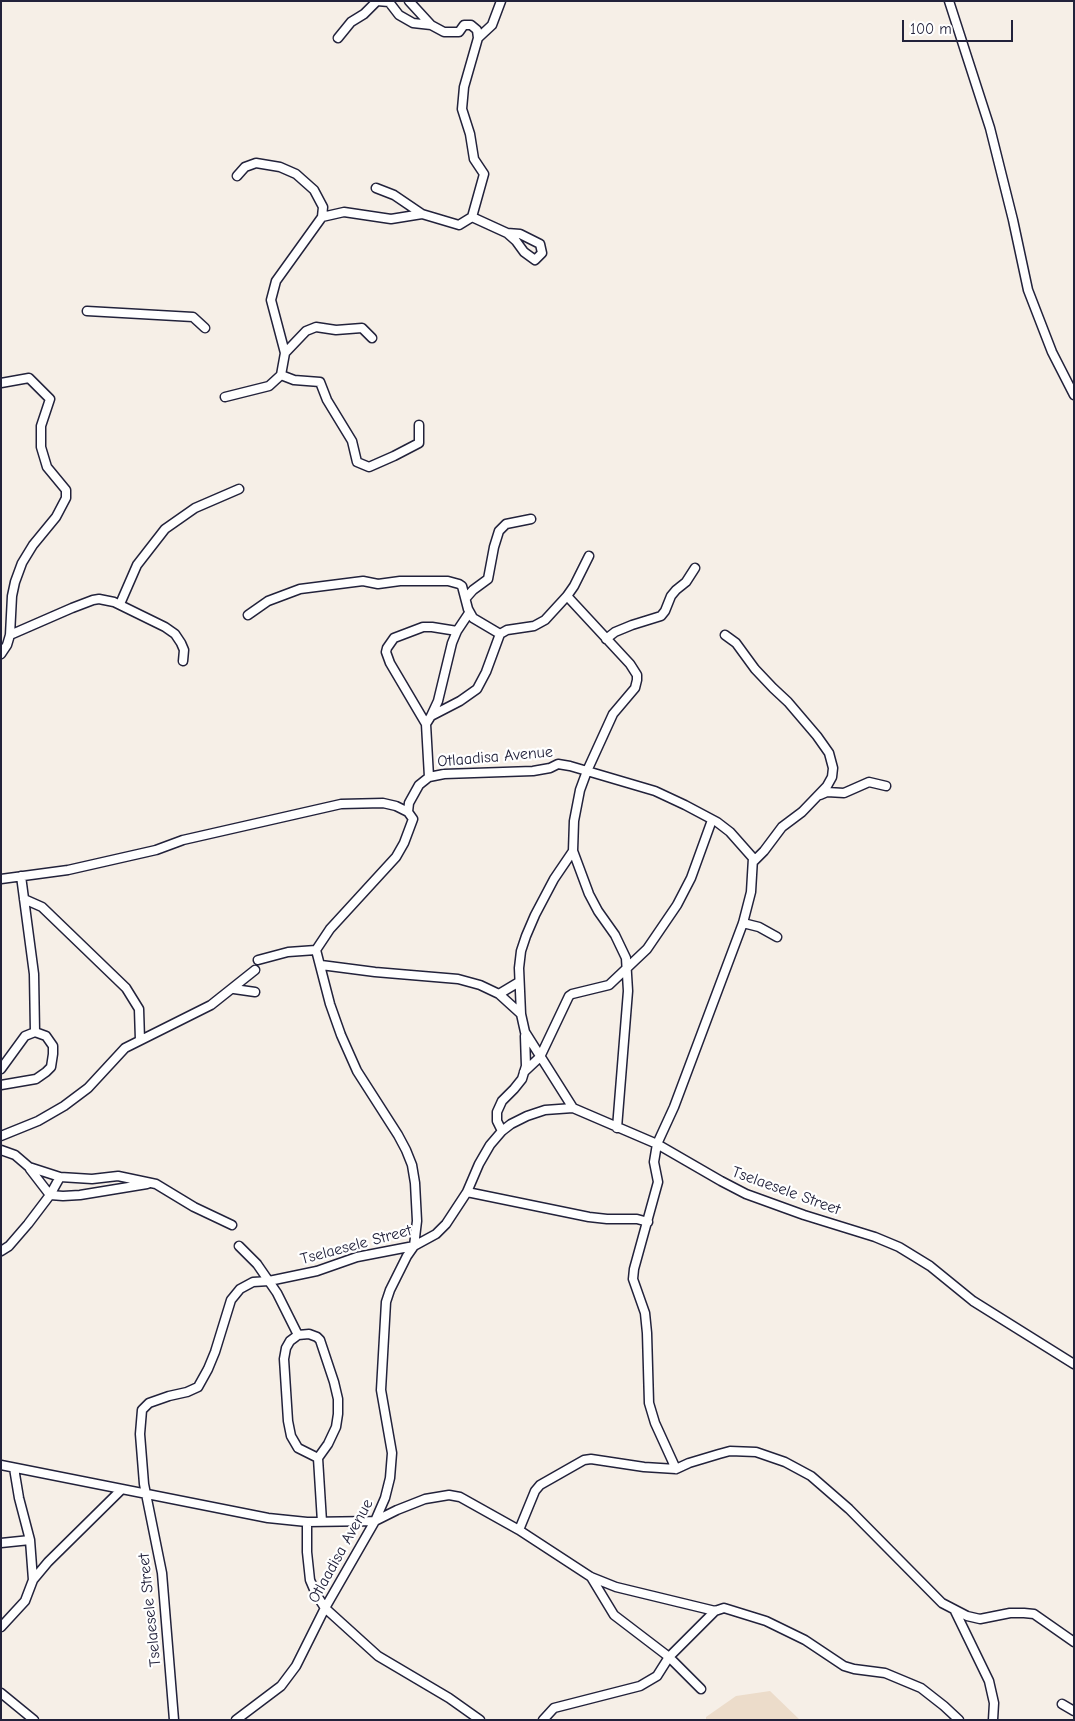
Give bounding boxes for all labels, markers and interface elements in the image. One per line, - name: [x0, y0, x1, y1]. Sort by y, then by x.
- scale bar: [905, 10, 1016, 42]
- text: 100 m: [910, 20, 952, 38]
- street label: Otlaadisa Avenue: [436, 742, 554, 772]
- street label: Tselaesele Street: [729, 1162, 843, 1220]
- street label: Tselaesele Street: [298, 1221, 414, 1269]
- street label: Otlaadisa Avenue: [305, 1496, 377, 1606]
- street label: Tselaesele Street: [134, 1552, 166, 1668]

